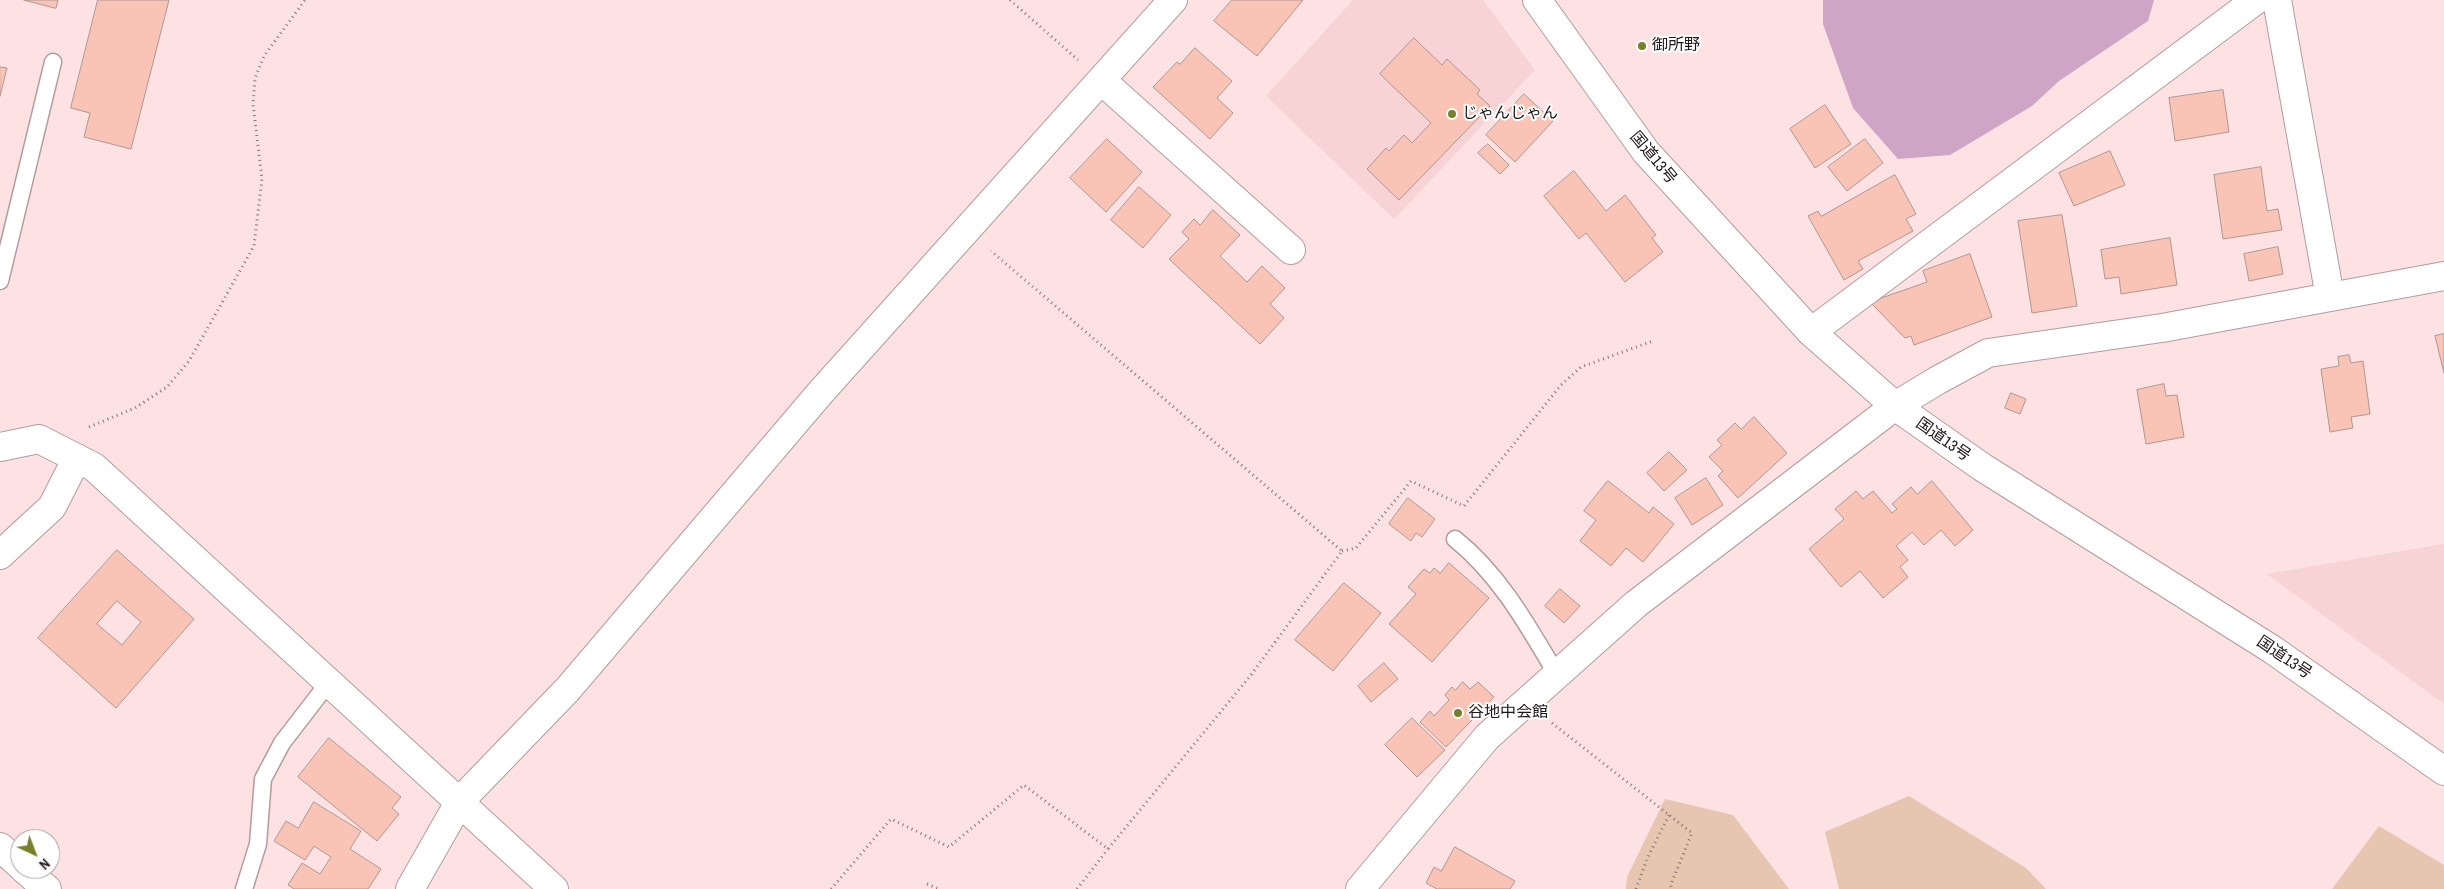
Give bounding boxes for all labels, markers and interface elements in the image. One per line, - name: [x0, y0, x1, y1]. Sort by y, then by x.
- place label: 御所野: [1652, 36, 1700, 56]
- marker: 御所野: [1636, 40, 1648, 52]
- place label: じゃんじゃん: [1462, 104, 1558, 124]
- marker: じゃんじゃん: [1446, 108, 1458, 120]
- street label: 国道13号: [1626, 128, 1680, 188]
- street label: 国道13号: [1912, 414, 1974, 466]
- street label: 国道13号: [2253, 633, 2315, 683]
- place label: 谷地中会館: [1468, 703, 1548, 723]
- marker: 谷地中会館: [1452, 707, 1464, 719]
- north arrow: [10, 829, 60, 879]
- text: N: [35, 855, 54, 874]

